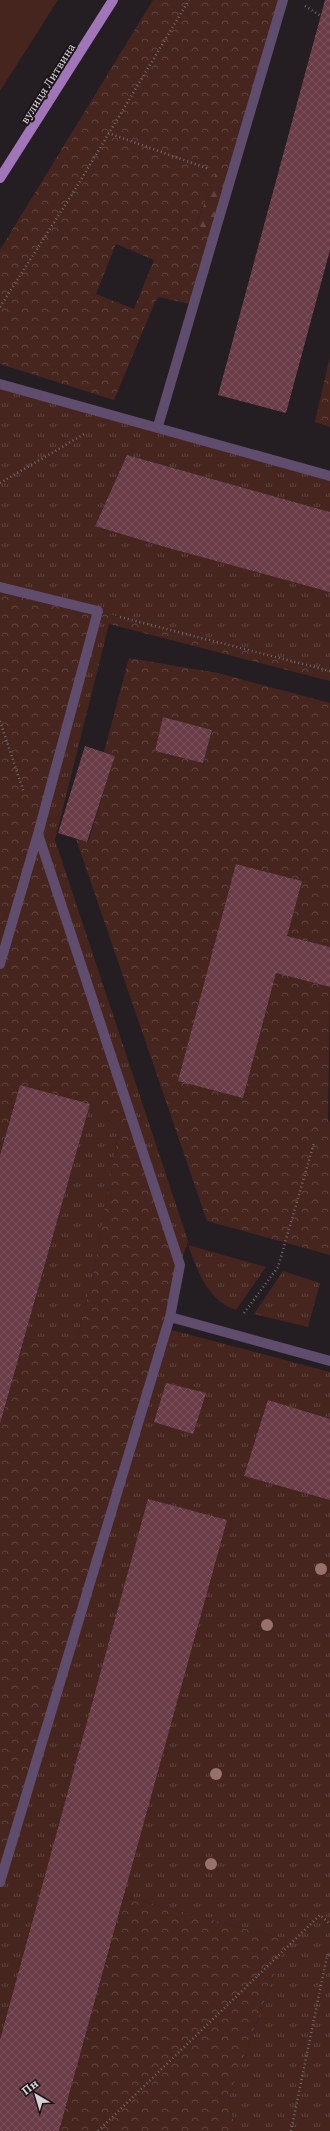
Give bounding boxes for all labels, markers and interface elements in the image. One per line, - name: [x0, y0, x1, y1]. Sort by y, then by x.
- street label: вулиця Литвина: [16, 40, 78, 126]
- north arrow: [16, 2075, 56, 2115]
- text: Пн: [18, 2075, 41, 2098]

